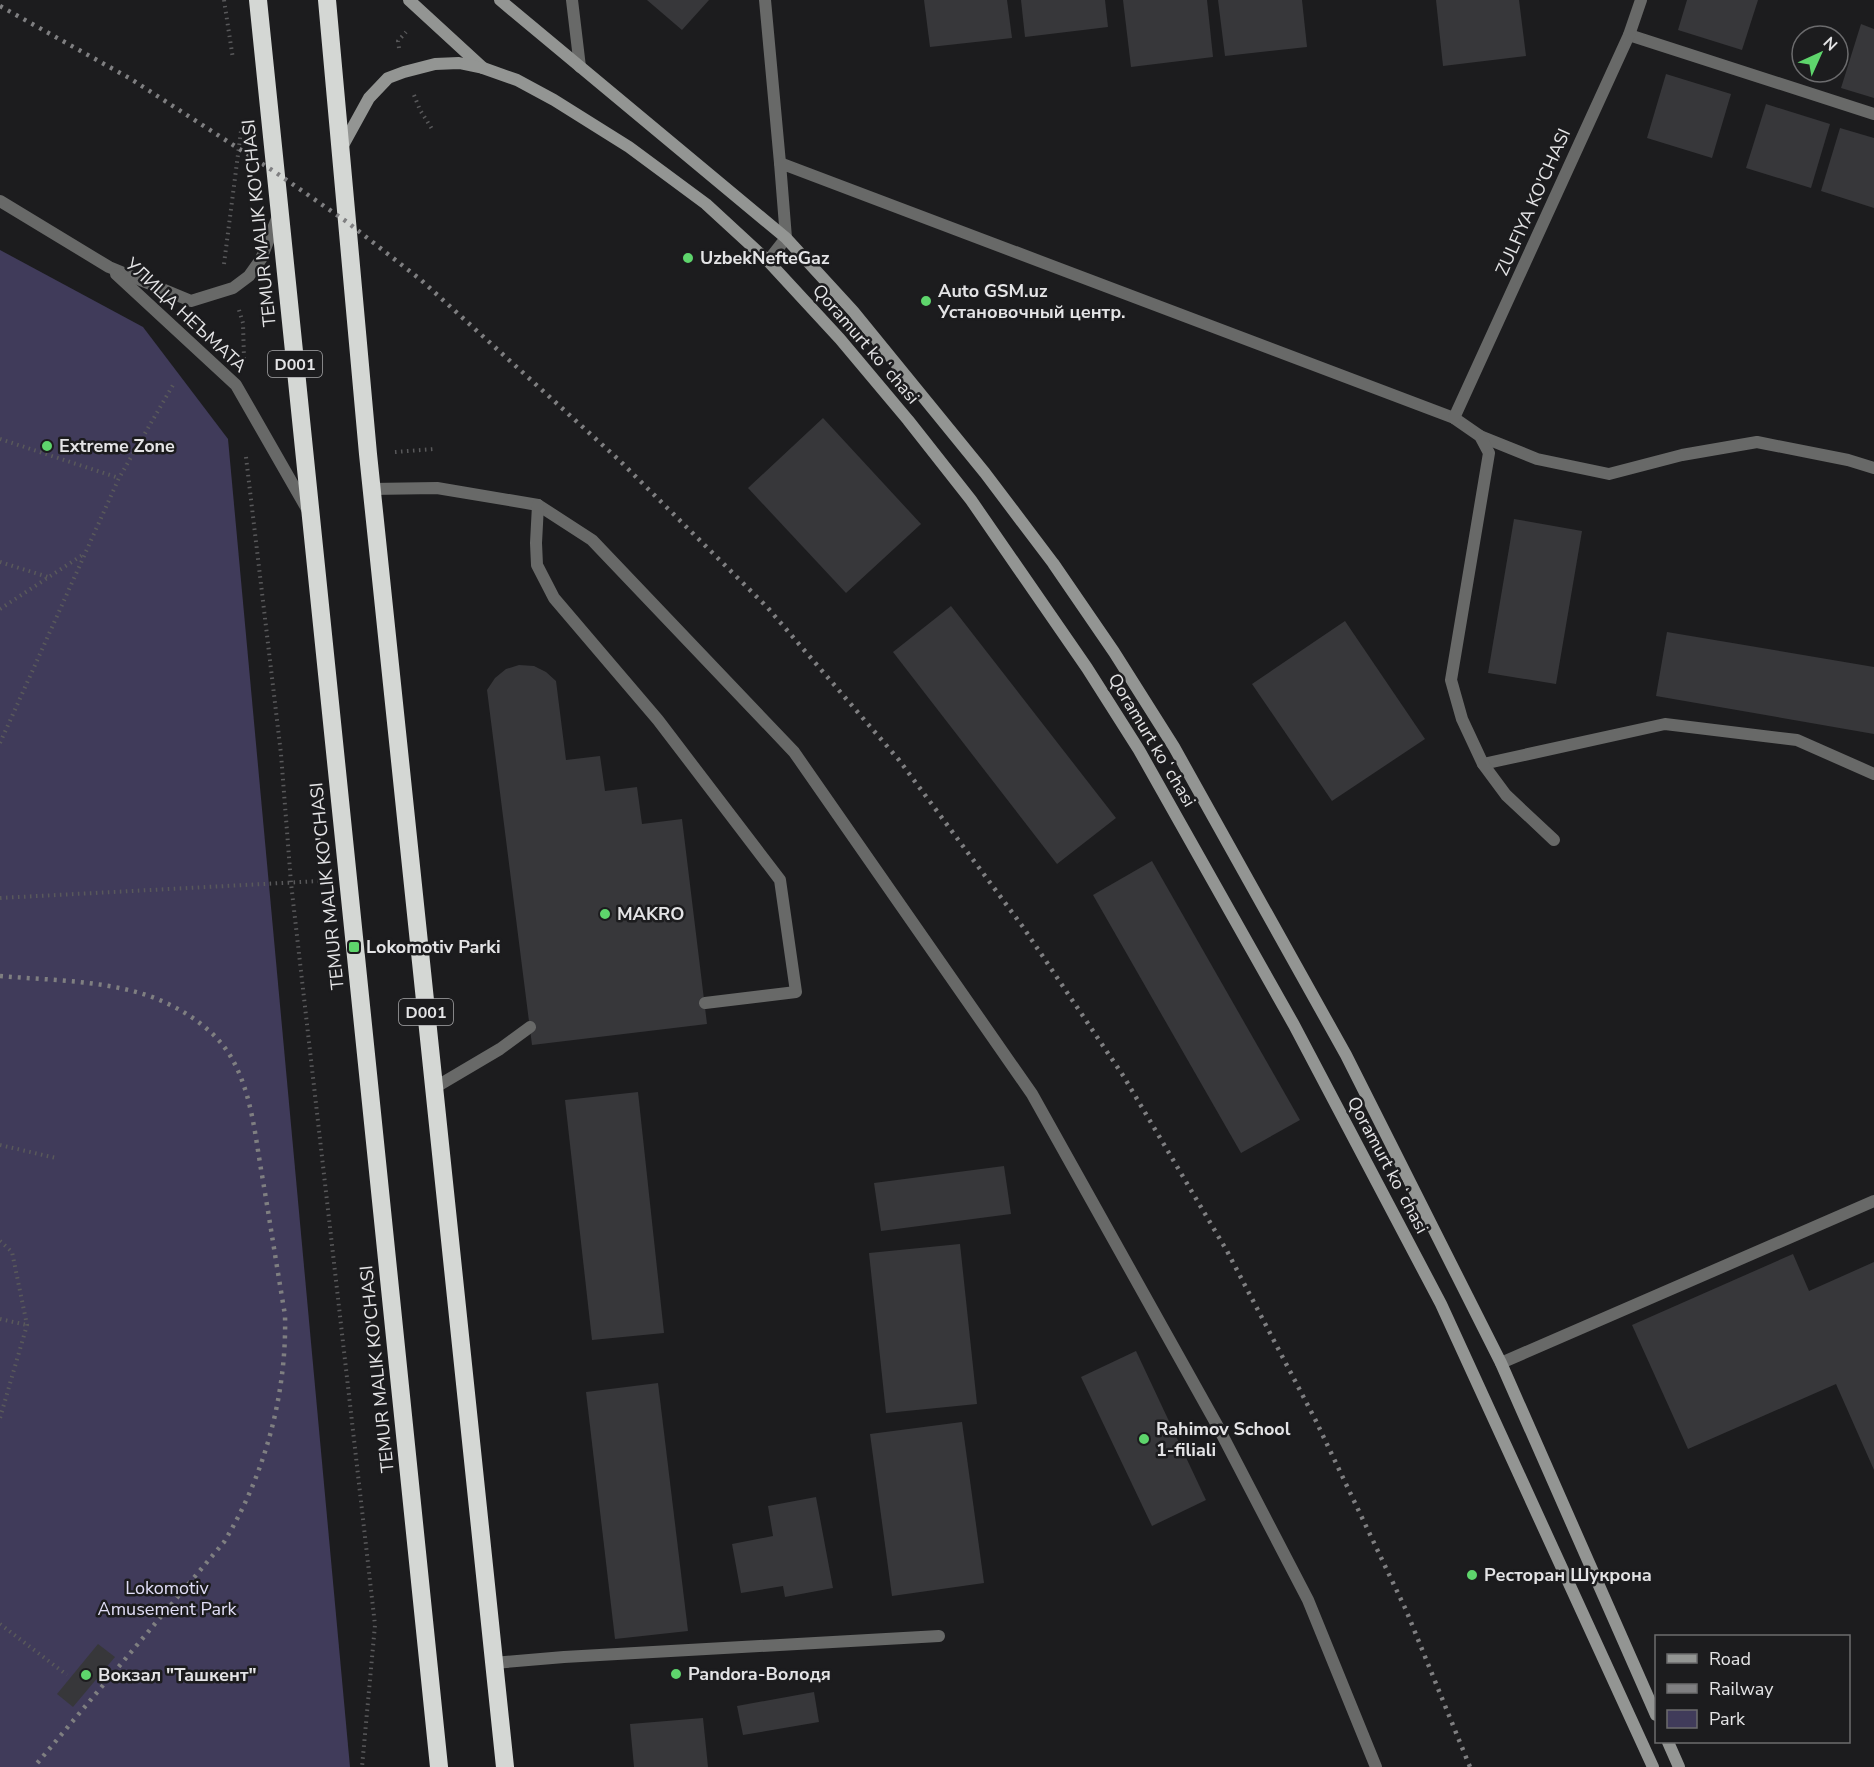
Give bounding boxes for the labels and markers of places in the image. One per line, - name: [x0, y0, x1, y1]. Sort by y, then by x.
- place label: UzbekNefteGaz: [700, 246, 830, 270]
- marker: UzbekNefteGaz: [681, 251, 695, 265]
- place label: Auto GSM.uz Установочный центр.: [937, 279, 1125, 324]
- marker: Auto GSM.uz Установочный центр.: [919, 294, 933, 308]
- place label: Extreme Zone: [59, 434, 175, 458]
- marker: Extreme Zone: [40, 439, 54, 453]
- place label: MAKRO: [617, 902, 684, 926]
- marker: MAKRO: [598, 907, 612, 921]
- place label: Lokomotiv Parki: [366, 935, 501, 959]
- marker: Lokomotiv Parki: [347, 940, 361, 954]
- place label: Rahimov School 1-filiali: [1156, 1417, 1291, 1462]
- marker: Rahimov School 1-filiali: [1137, 1432, 1151, 1446]
- place label: Ресторан Шукрона: [1484, 1563, 1652, 1587]
- marker: Ресторан Шукрона: [1465, 1568, 1479, 1582]
- place label: Pandora-Володя: [688, 1662, 831, 1686]
- place label: Вокзал "Ташкент": [98, 1663, 257, 1687]
- marker: Pandora-Володя: [669, 1667, 683, 1681]
- marker: Вокзал "Ташкент": [79, 1668, 93, 1682]

